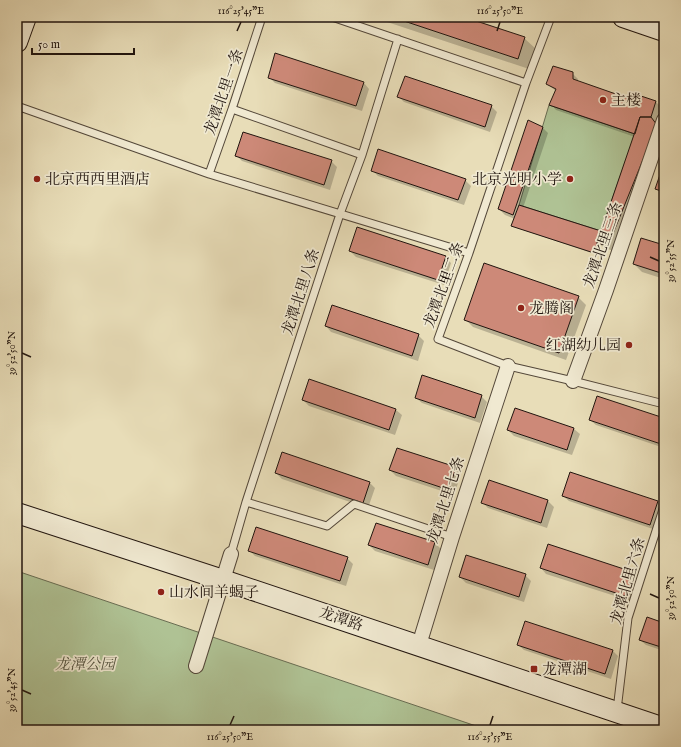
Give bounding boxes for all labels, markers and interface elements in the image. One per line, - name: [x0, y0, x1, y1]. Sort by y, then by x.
- text: 116°25'45"E: [218, 5, 264, 18]
- text: 116°25'50"E: [477, 5, 523, 18]
- scale bar: [32, 30, 134, 56]
- text: 50 m: [38, 37, 60, 52]
- street label: 龙潭北里一条: [200, 46, 248, 138]
- place label: 主楼: [611, 91, 641, 110]
- marker: 主楼: [598, 95, 608, 105]
- place label: 北京西西里酒店: [45, 170, 150, 189]
- place label: 北京光明小学: [472, 170, 562, 189]
- marker: 北京西西里酒店: [32, 174, 42, 184]
- marker: 北京光明小学: [565, 174, 575, 184]
- street label: 龙潭北里三条: [579, 199, 627, 291]
- street label: 龙潭北里二条: [420, 239, 468, 331]
- text: 39°52'55"N: [665, 239, 678, 283]
- street label: 龙潭北里八条: [278, 246, 324, 338]
- place label: 龙腾阁: [529, 299, 574, 318]
- marker: 龙腾阁: [516, 303, 526, 313]
- text: 39°52'50"N: [6, 330, 19, 375]
- place label: 红湖幼儿园: [546, 336, 621, 355]
- marker: 红湖幼儿园: [624, 340, 634, 350]
- street label: 龙潭北里七条: [423, 454, 469, 546]
- street label: 龙潭北里六条: [606, 535, 650, 627]
- text: 39°52'50"N: [665, 575, 678, 620]
- place label: 山水间羊蝎子: [169, 583, 259, 602]
- marker: 山水间羊蝎子: [156, 587, 166, 597]
- street label: 龙潭路: [317, 603, 365, 635]
- park label: 龙潭公园: [55, 655, 117, 674]
- place label: 龙潭湖: [542, 660, 587, 679]
- marker: 龙潭湖: [529, 664, 539, 674]
- text: 39°52'45"N: [6, 667, 19, 712]
- text: 116°25'50"E: [207, 731, 253, 744]
- text: 116°25'55"E: [467, 731, 513, 744]

